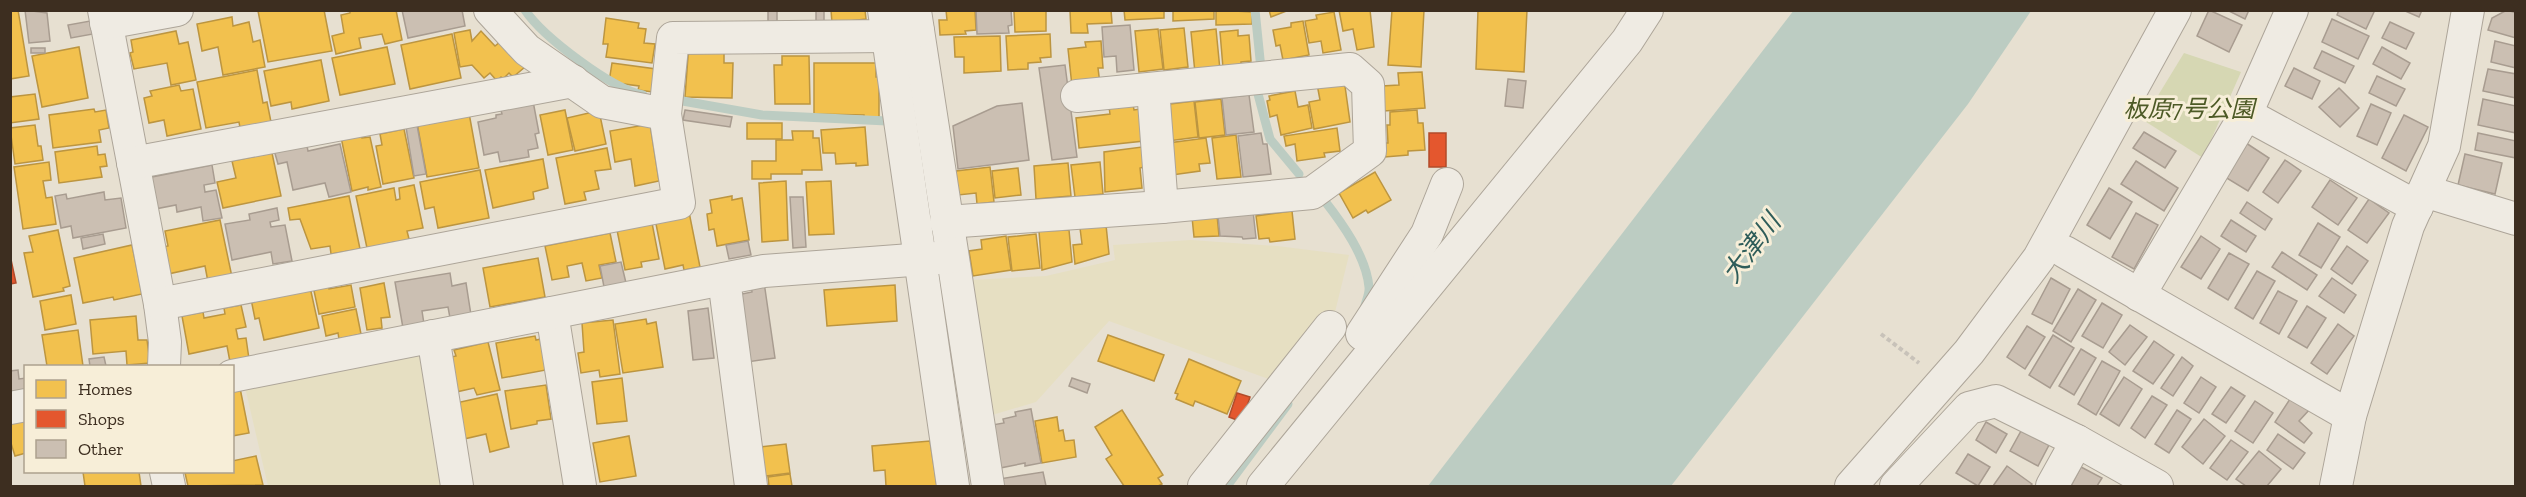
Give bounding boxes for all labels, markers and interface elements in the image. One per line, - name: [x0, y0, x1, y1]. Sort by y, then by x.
- park label: 板原7号公園: [2123, 94, 2258, 123]
- water label: 大津川: [1715, 205, 1789, 289]
- legend: [24, 365, 234, 473]
- text: Homes: [78, 378, 132, 400]
- text: Shops: [78, 408, 125, 430]
- text: Other: [78, 438, 124, 460]

